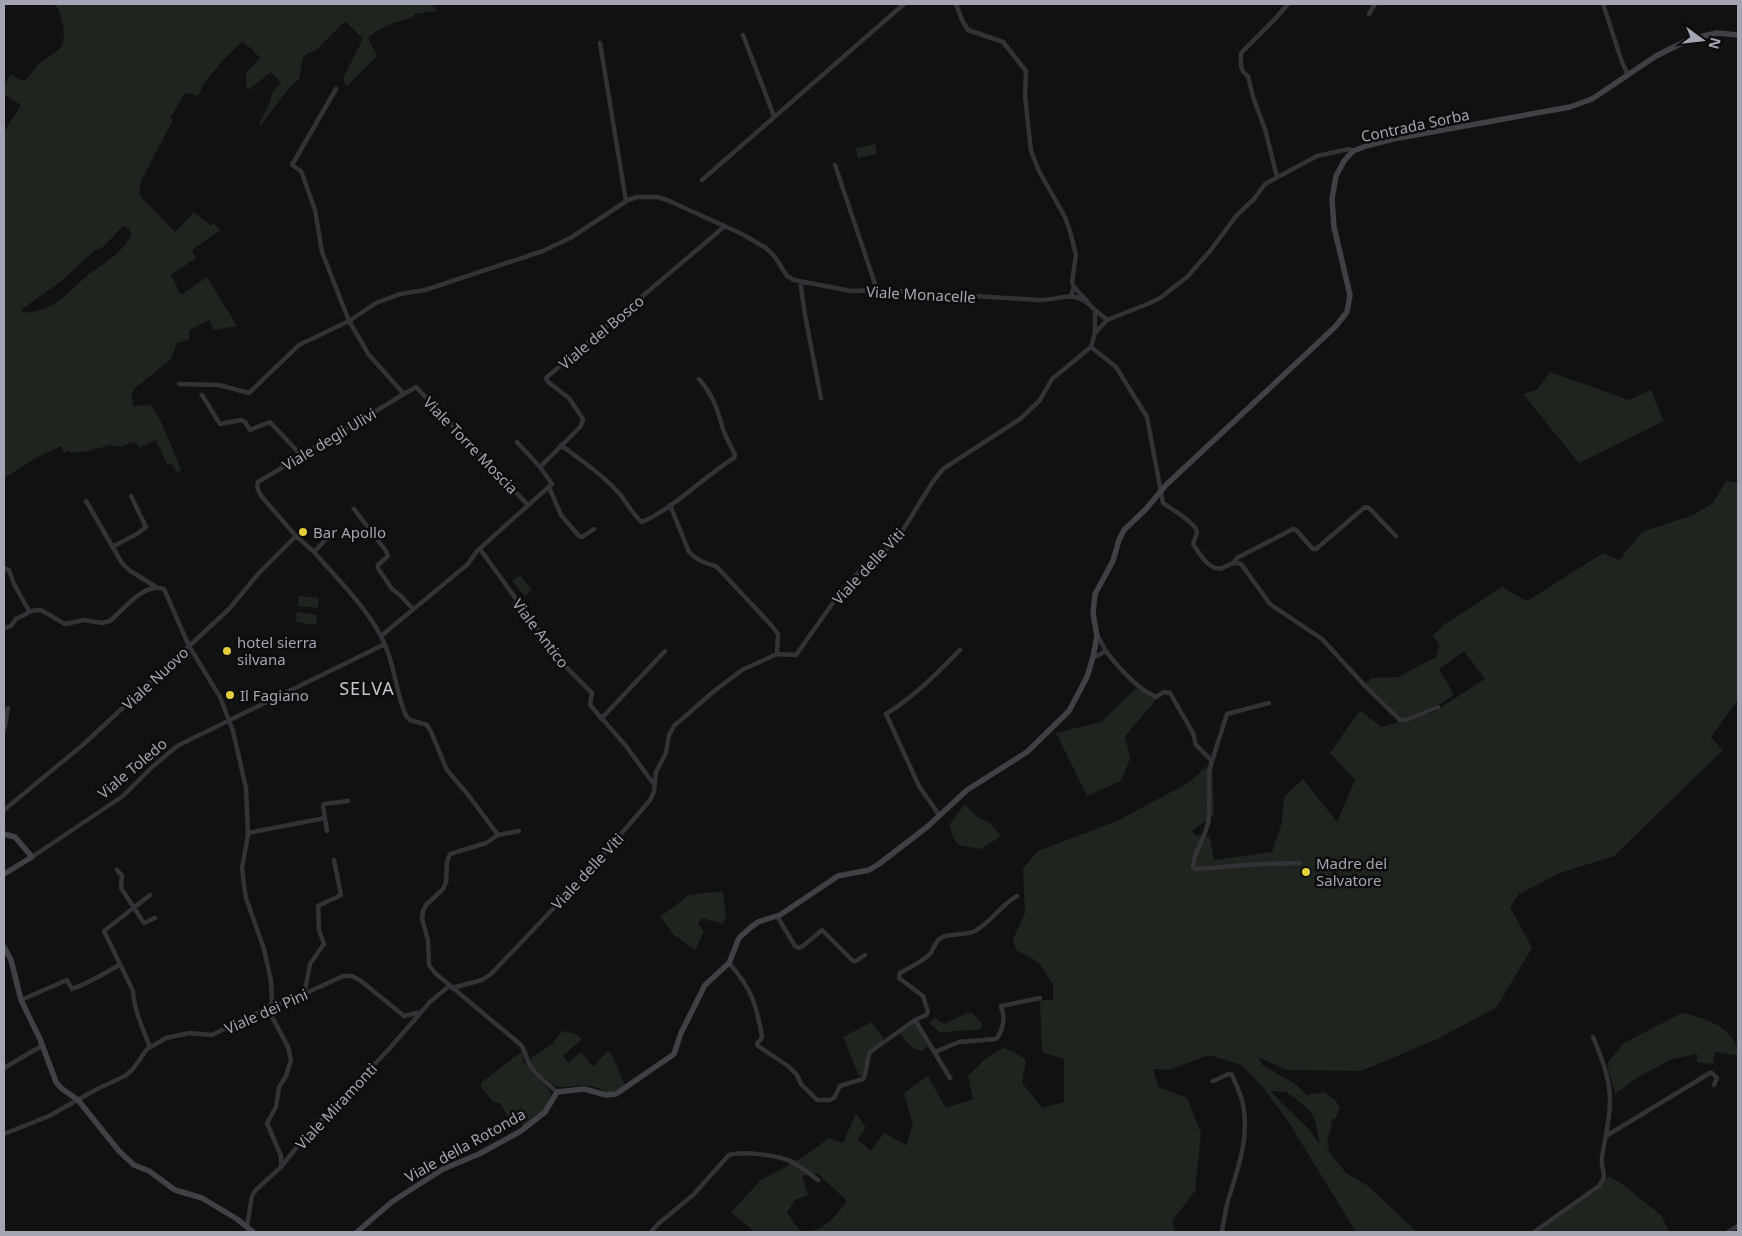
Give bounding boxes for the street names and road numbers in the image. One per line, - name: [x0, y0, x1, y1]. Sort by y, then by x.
- street label: Contrada Sorba: [1359, 104, 1471, 146]
- street label: Viale Monacelle: [866, 281, 976, 307]
- street label: Viale del Bosco: [554, 291, 648, 373]
- street label: Viale Torre Moscia: [419, 392, 523, 498]
- street label: Viale degli Ulivi: [278, 403, 380, 475]
- street label: Viale delle Viti: [827, 524, 909, 608]
- street label: Viale Antico: [508, 594, 574, 672]
- street label: Viale Nuovo: [118, 642, 192, 714]
- street label: Viale Toledo: [93, 733, 171, 803]
- street label: Viale delle Viti: [546, 829, 628, 913]
- street label: Viale dei Pini: [221, 984, 311, 1038]
- street label: Viale Miramonti: [291, 1059, 381, 1153]
- street label: Viale della Rotonda: [401, 1104, 529, 1186]

